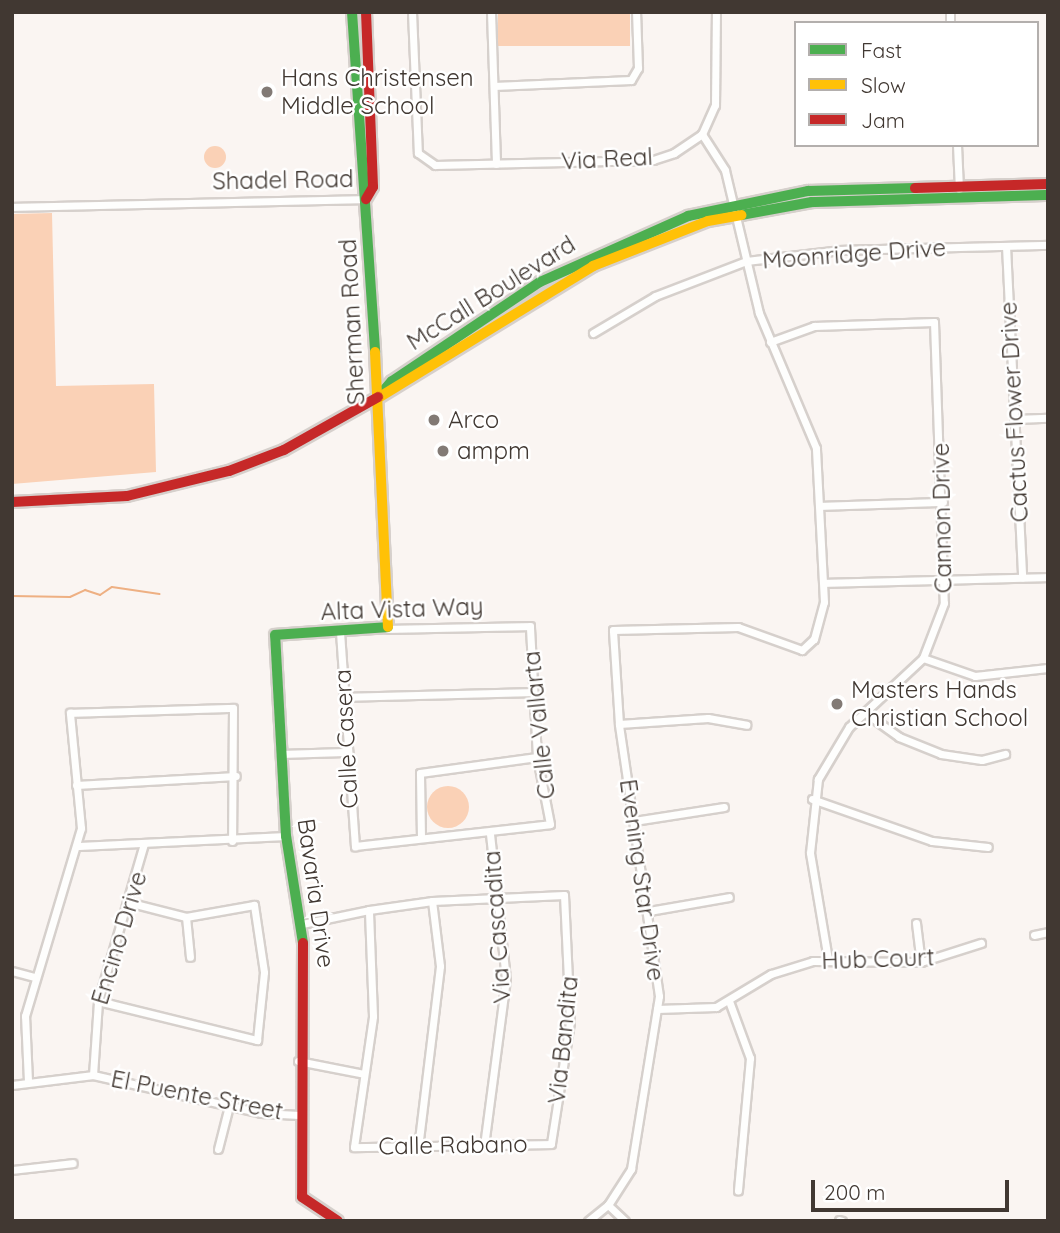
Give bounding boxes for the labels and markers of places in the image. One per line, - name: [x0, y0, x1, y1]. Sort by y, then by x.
- place label: Hans Christensen Middle School: [281, 64, 474, 120]
- marker: Hans Christensen Middle School: [259, 84, 275, 100]
- place label: Arco: [448, 406, 499, 434]
- marker: Arco: [426, 412, 442, 428]
- place label: ampm: [457, 437, 530, 465]
- marker: ampm: [435, 443, 451, 459]
- place label: Masters Hands Christian School: [851, 676, 1028, 732]
- marker: Masters Hands Christian School: [829, 696, 845, 712]

